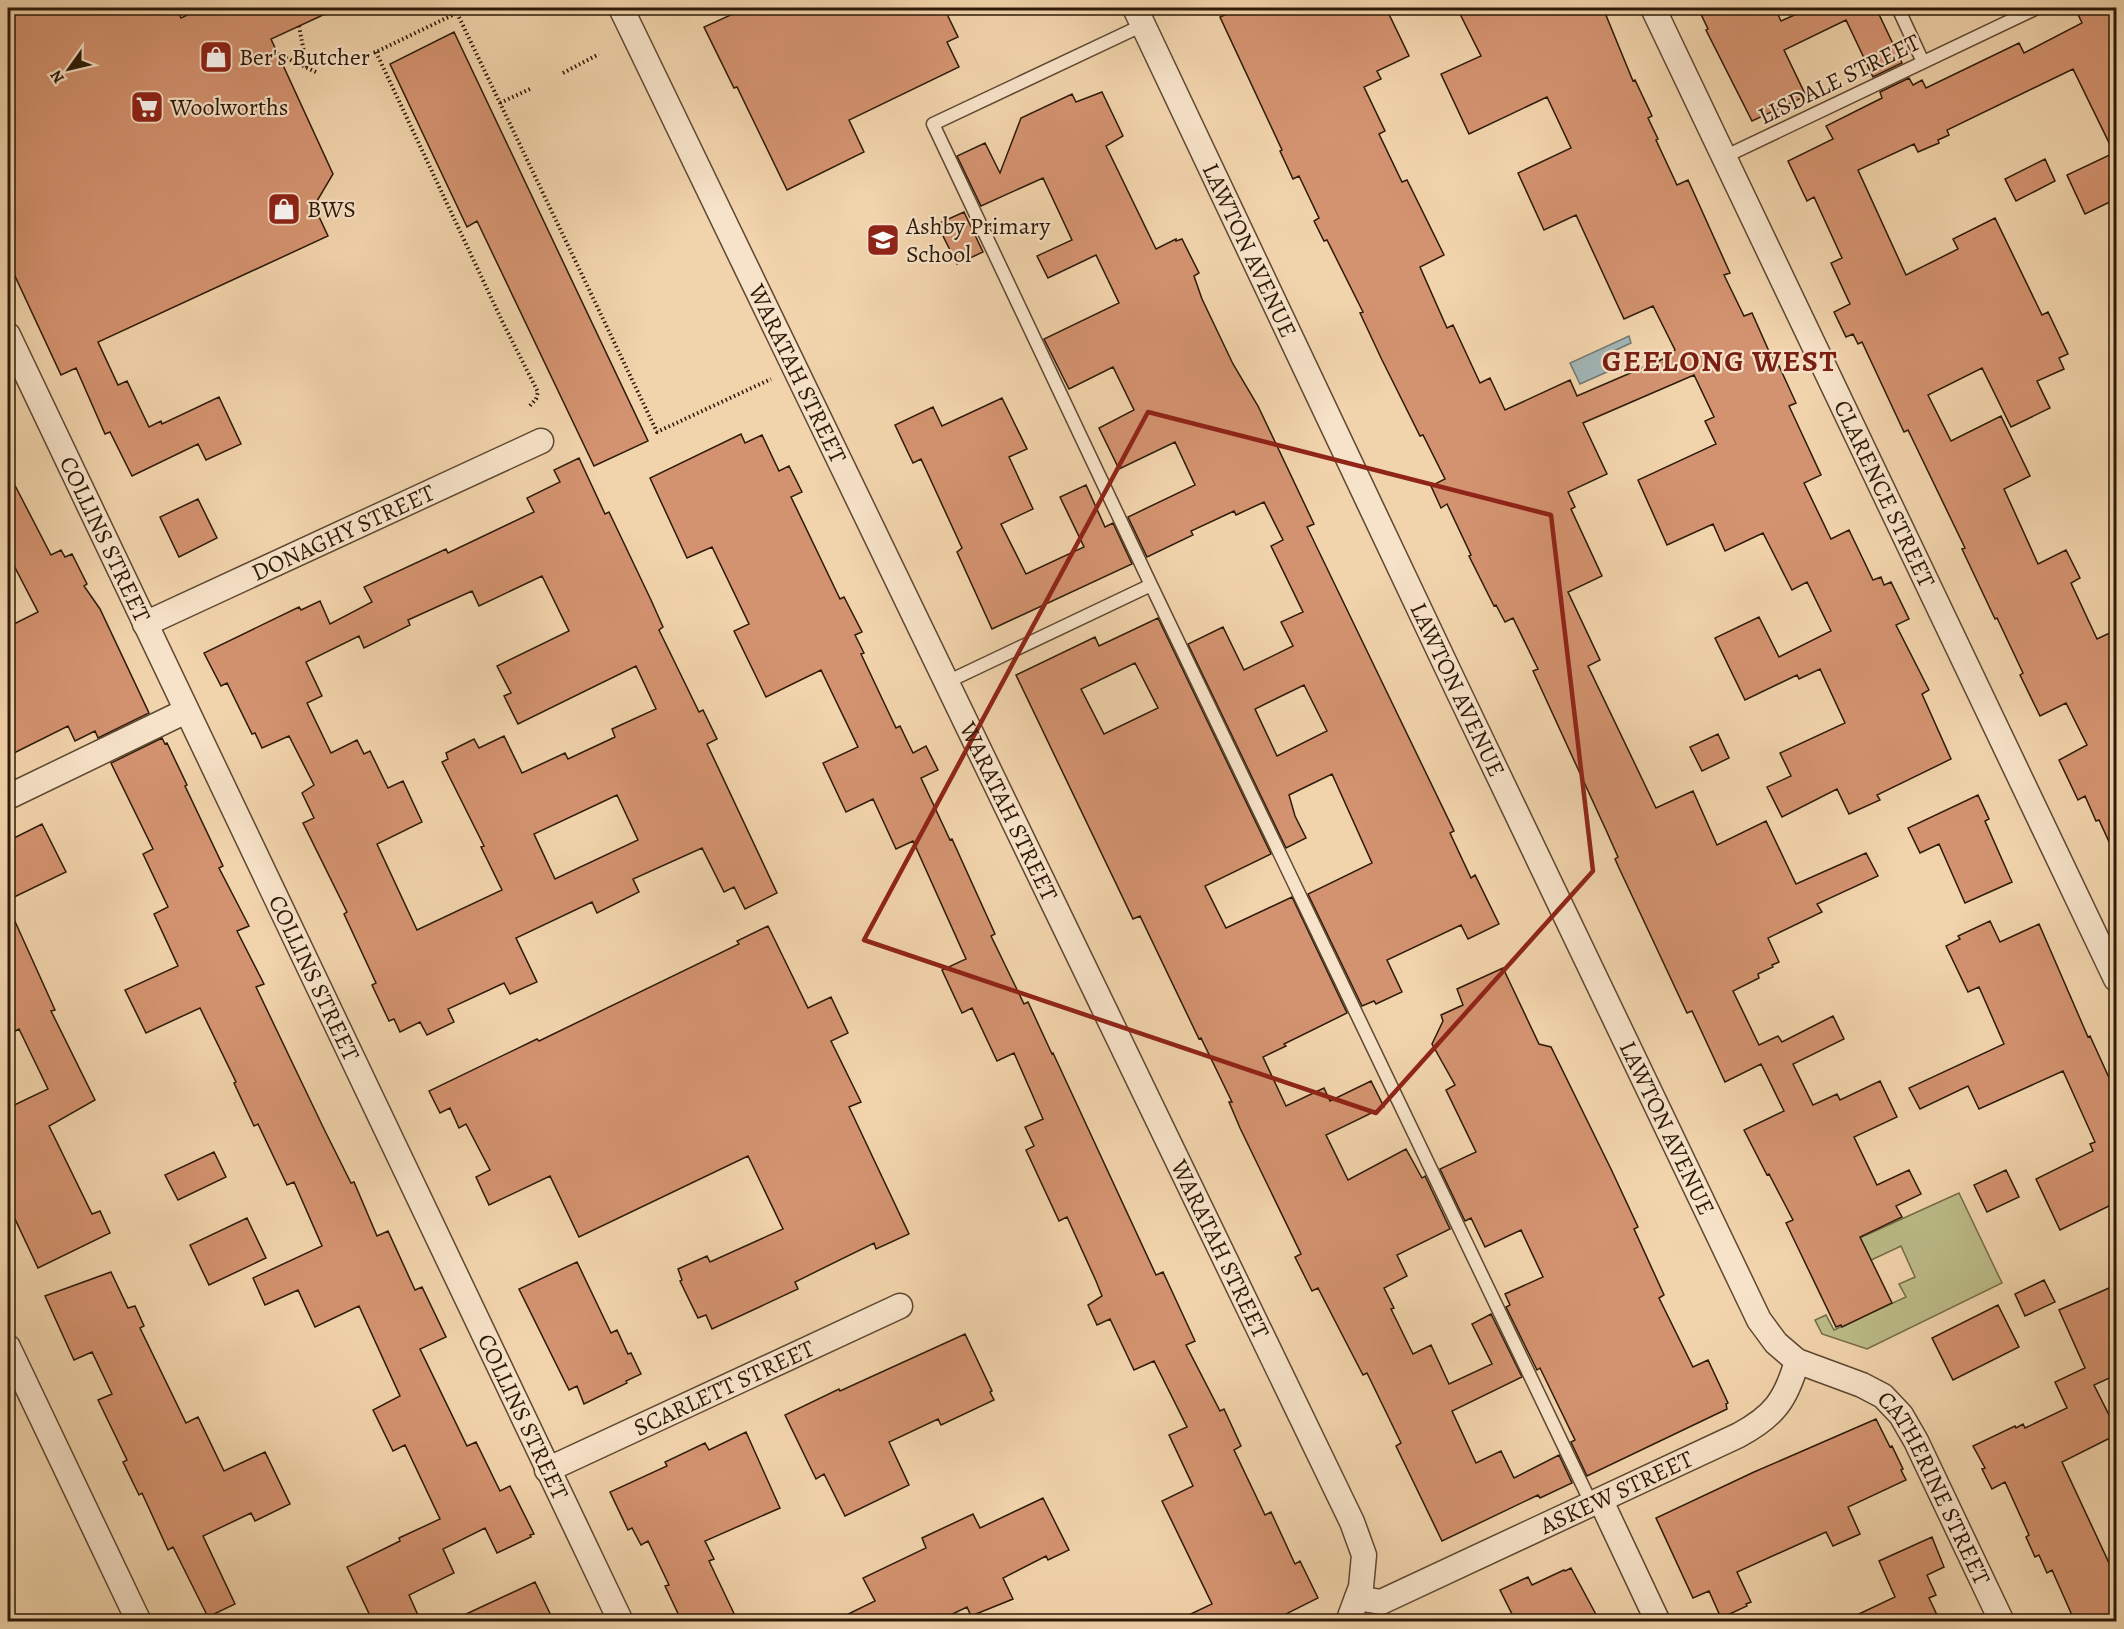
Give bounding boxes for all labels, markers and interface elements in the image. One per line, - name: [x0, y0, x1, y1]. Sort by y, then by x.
- street label: LISDALE STREET: [1753, 26, 1925, 132]
- north arrow: [39, 39, 99, 99]
- shop icon: Ber's Butcher: [198, 39, 234, 75]
- place label: Ber's Butcher: [239, 41, 370, 73]
- text: N: [45, 66, 70, 88]
- supermarket icon: Woolworths: [129, 89, 165, 125]
- place label: Woolworths: [169, 91, 288, 123]
- street label: LAWTON AVENUE: [1195, 158, 1305, 343]
- shop icon: BWS: [266, 191, 302, 227]
- place label: BWS: [307, 193, 356, 225]
- place label: Ashby Primary School: [905, 210, 1050, 270]
- school or university icon: Ashby Primary School: [865, 222, 901, 258]
- street label: WARATAH STREET: [740, 278, 854, 468]
- district label: GEELONG WEST: [1602, 341, 1838, 381]
- street label: CLARENCE STREET: [1826, 395, 1943, 593]
- street label: COLLINS STREET: [52, 451, 158, 627]
- street label: DONAGHY STREET: [246, 476, 440, 589]
- street label: LAWTON AVENUE: [1402, 597, 1513, 782]
- street label: WARATAH STREET: [952, 716, 1066, 906]
- street label: COLLINS STREET: [261, 890, 367, 1066]
- street label: LAWTON AVENUE: [1612, 1036, 1722, 1220]
- street label: WARATAH STREET: [1163, 1153, 1277, 1344]
- street label: COLLINS STREET: [470, 1328, 576, 1505]
- street label: SCARLETT STREET: [628, 1332, 819, 1444]
- street label: CATHERINE STREET: [1870, 1384, 1998, 1590]
- street label: ASKEW STREET: [1534, 1443, 1698, 1542]

